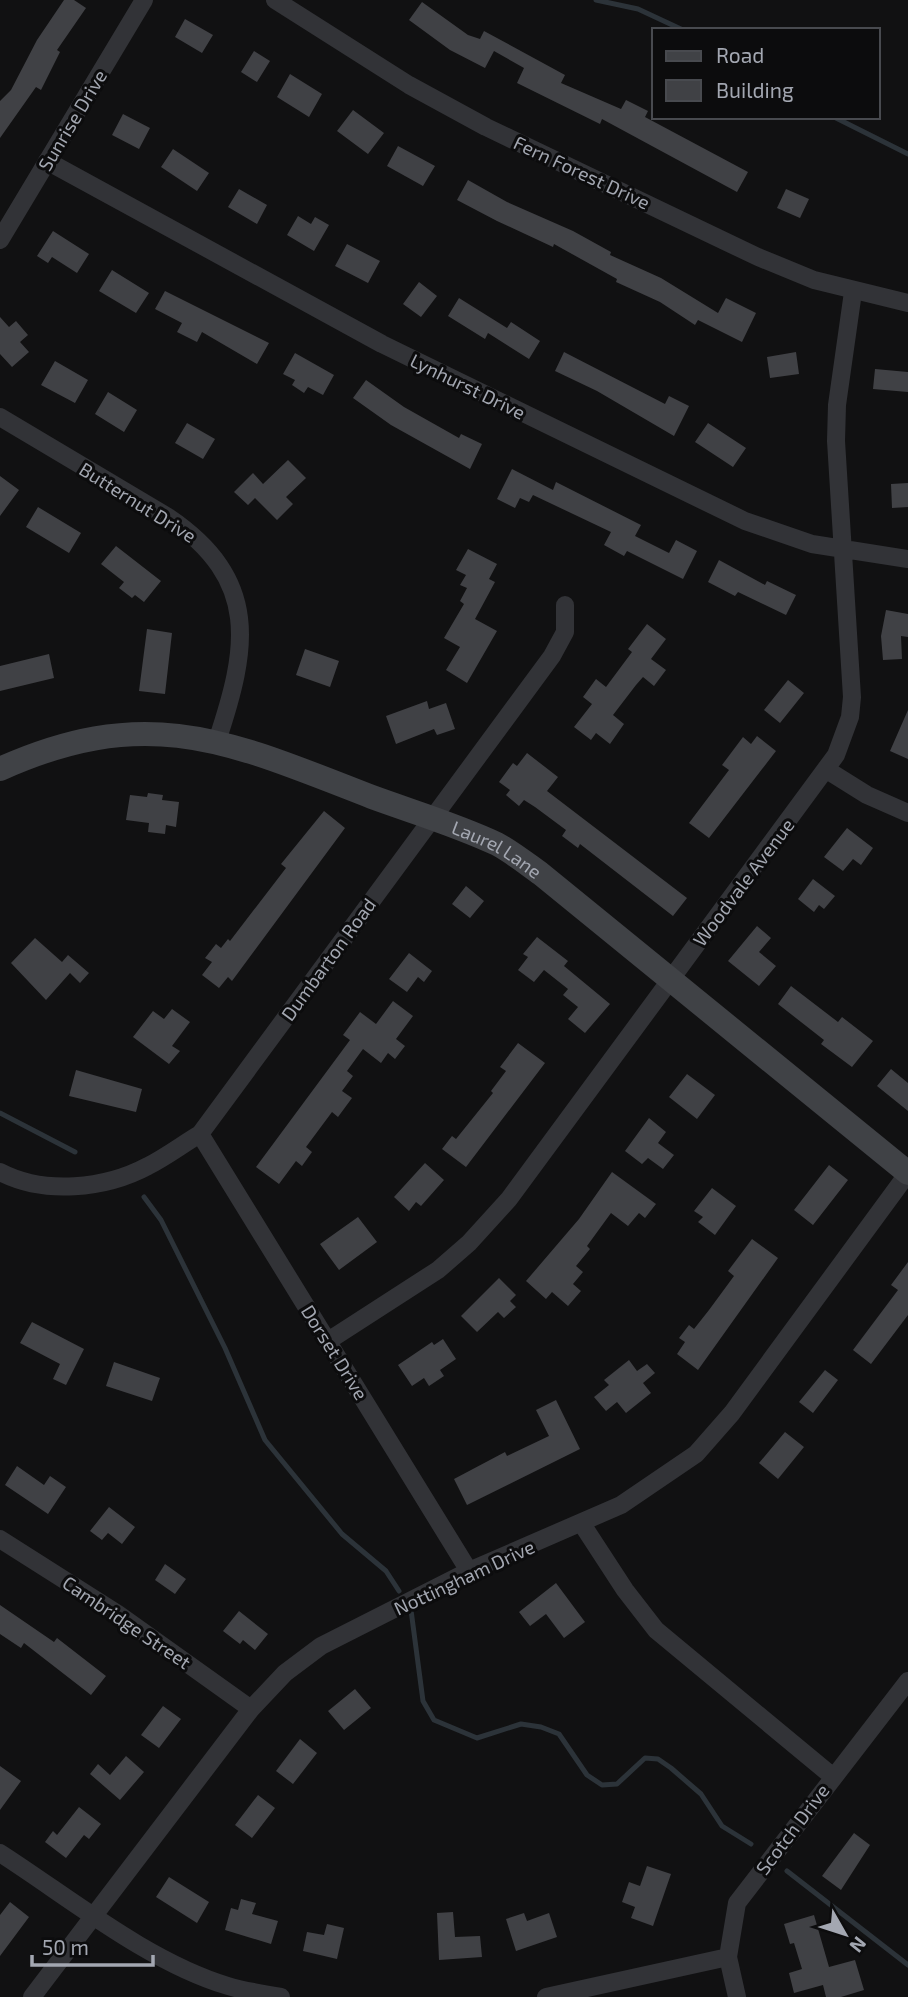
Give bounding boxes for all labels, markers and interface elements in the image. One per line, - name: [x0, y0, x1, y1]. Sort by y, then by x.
- legend: [652, 28, 880, 119]
- text: Road: [716, 42, 764, 67]
- street label: Sunrise Drive: [33, 65, 111, 175]
- text: Building: [716, 77, 794, 102]
- street label: Fern Forest Drive: [510, 130, 654, 214]
- street label: Lynhurst Drive: [407, 348, 529, 424]
- street label: Butternut Drive: [75, 457, 201, 547]
- street label: Woodvale Avenue: [688, 814, 798, 950]
- street label: Laurel Lane: [449, 815, 547, 883]
- street label: Dumbarton Road: [276, 893, 380, 1025]
- street label: Dorset Drive: [297, 1300, 373, 1404]
- street label: Nottingham Drive: [390, 1534, 538, 1620]
- street label: Cambridge Street: [59, 1571, 195, 1673]
- street label: Scotch Drive: [750, 1779, 834, 1879]
- north arrow: [810, 1899, 880, 1969]
- scale bar: [32, 1924, 152, 1968]
- text: N: [845, 1932, 872, 1958]
- text: 50 m: [42, 1934, 89, 1959]

